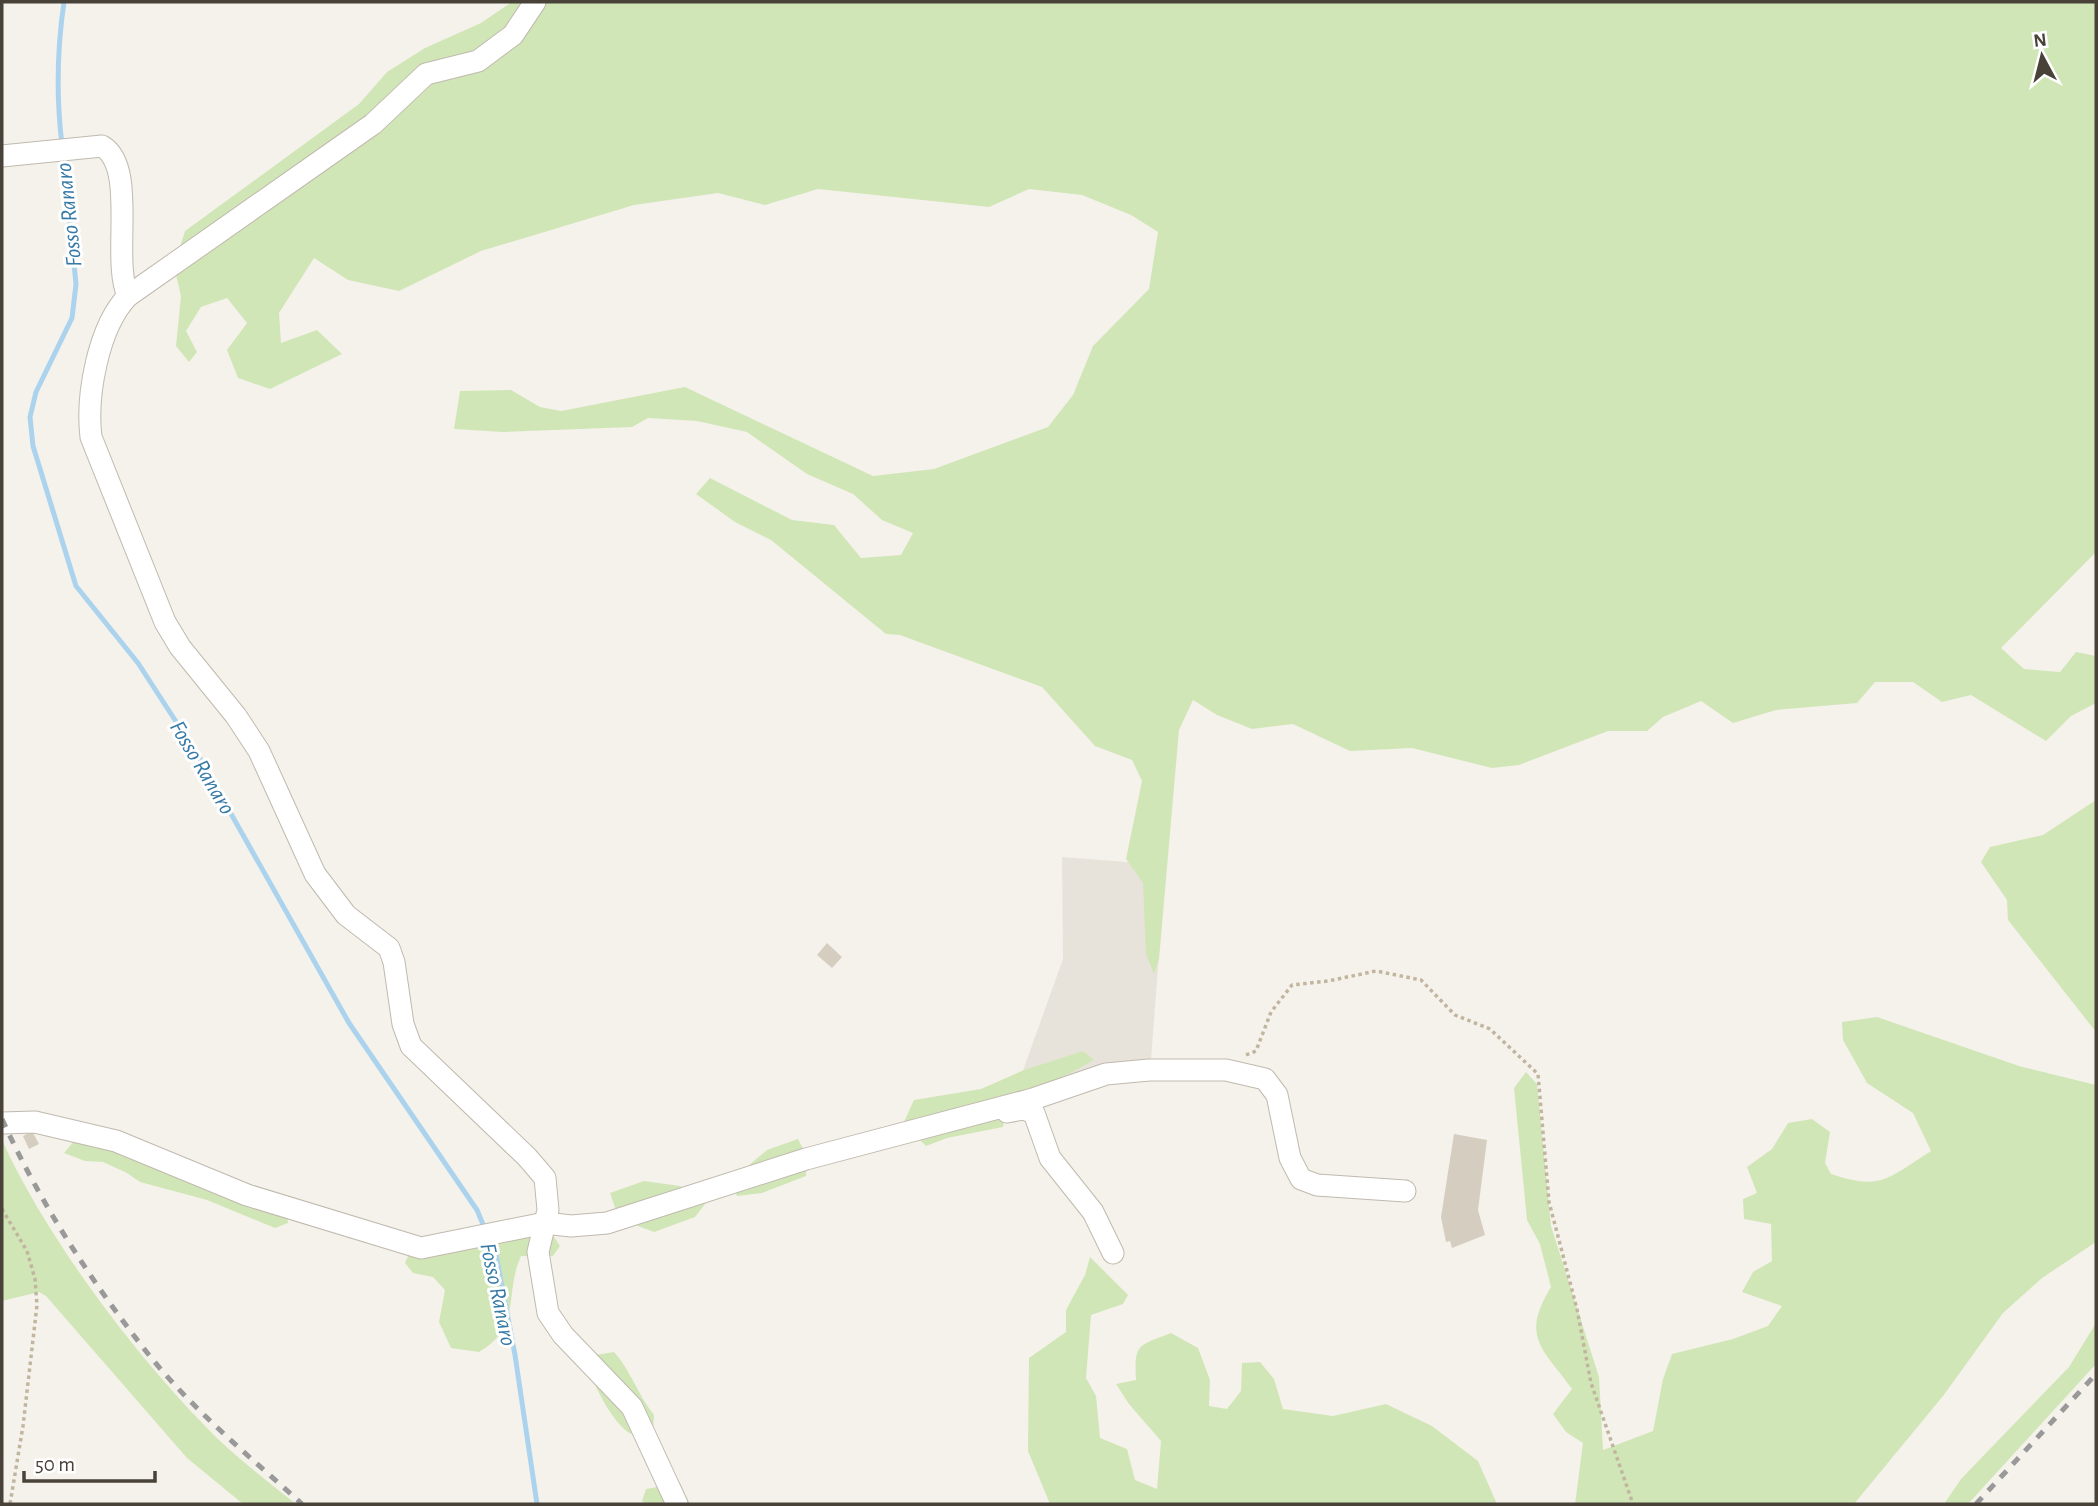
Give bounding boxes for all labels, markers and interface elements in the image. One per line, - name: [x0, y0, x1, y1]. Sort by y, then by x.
- north arrow: [2007, 21, 2077, 91]
- text: N: [2032, 30, 2048, 51]
- water label: Fosso Ranaro: [53, 162, 86, 268]
- water label: Fosso Ranaro: [165, 717, 239, 819]
- water label: Fosso Ranaro: [475, 1241, 520, 1348]
- scale bar: [24, 1440, 156, 1484]
- text: 50 m: [35, 1454, 75, 1475]

